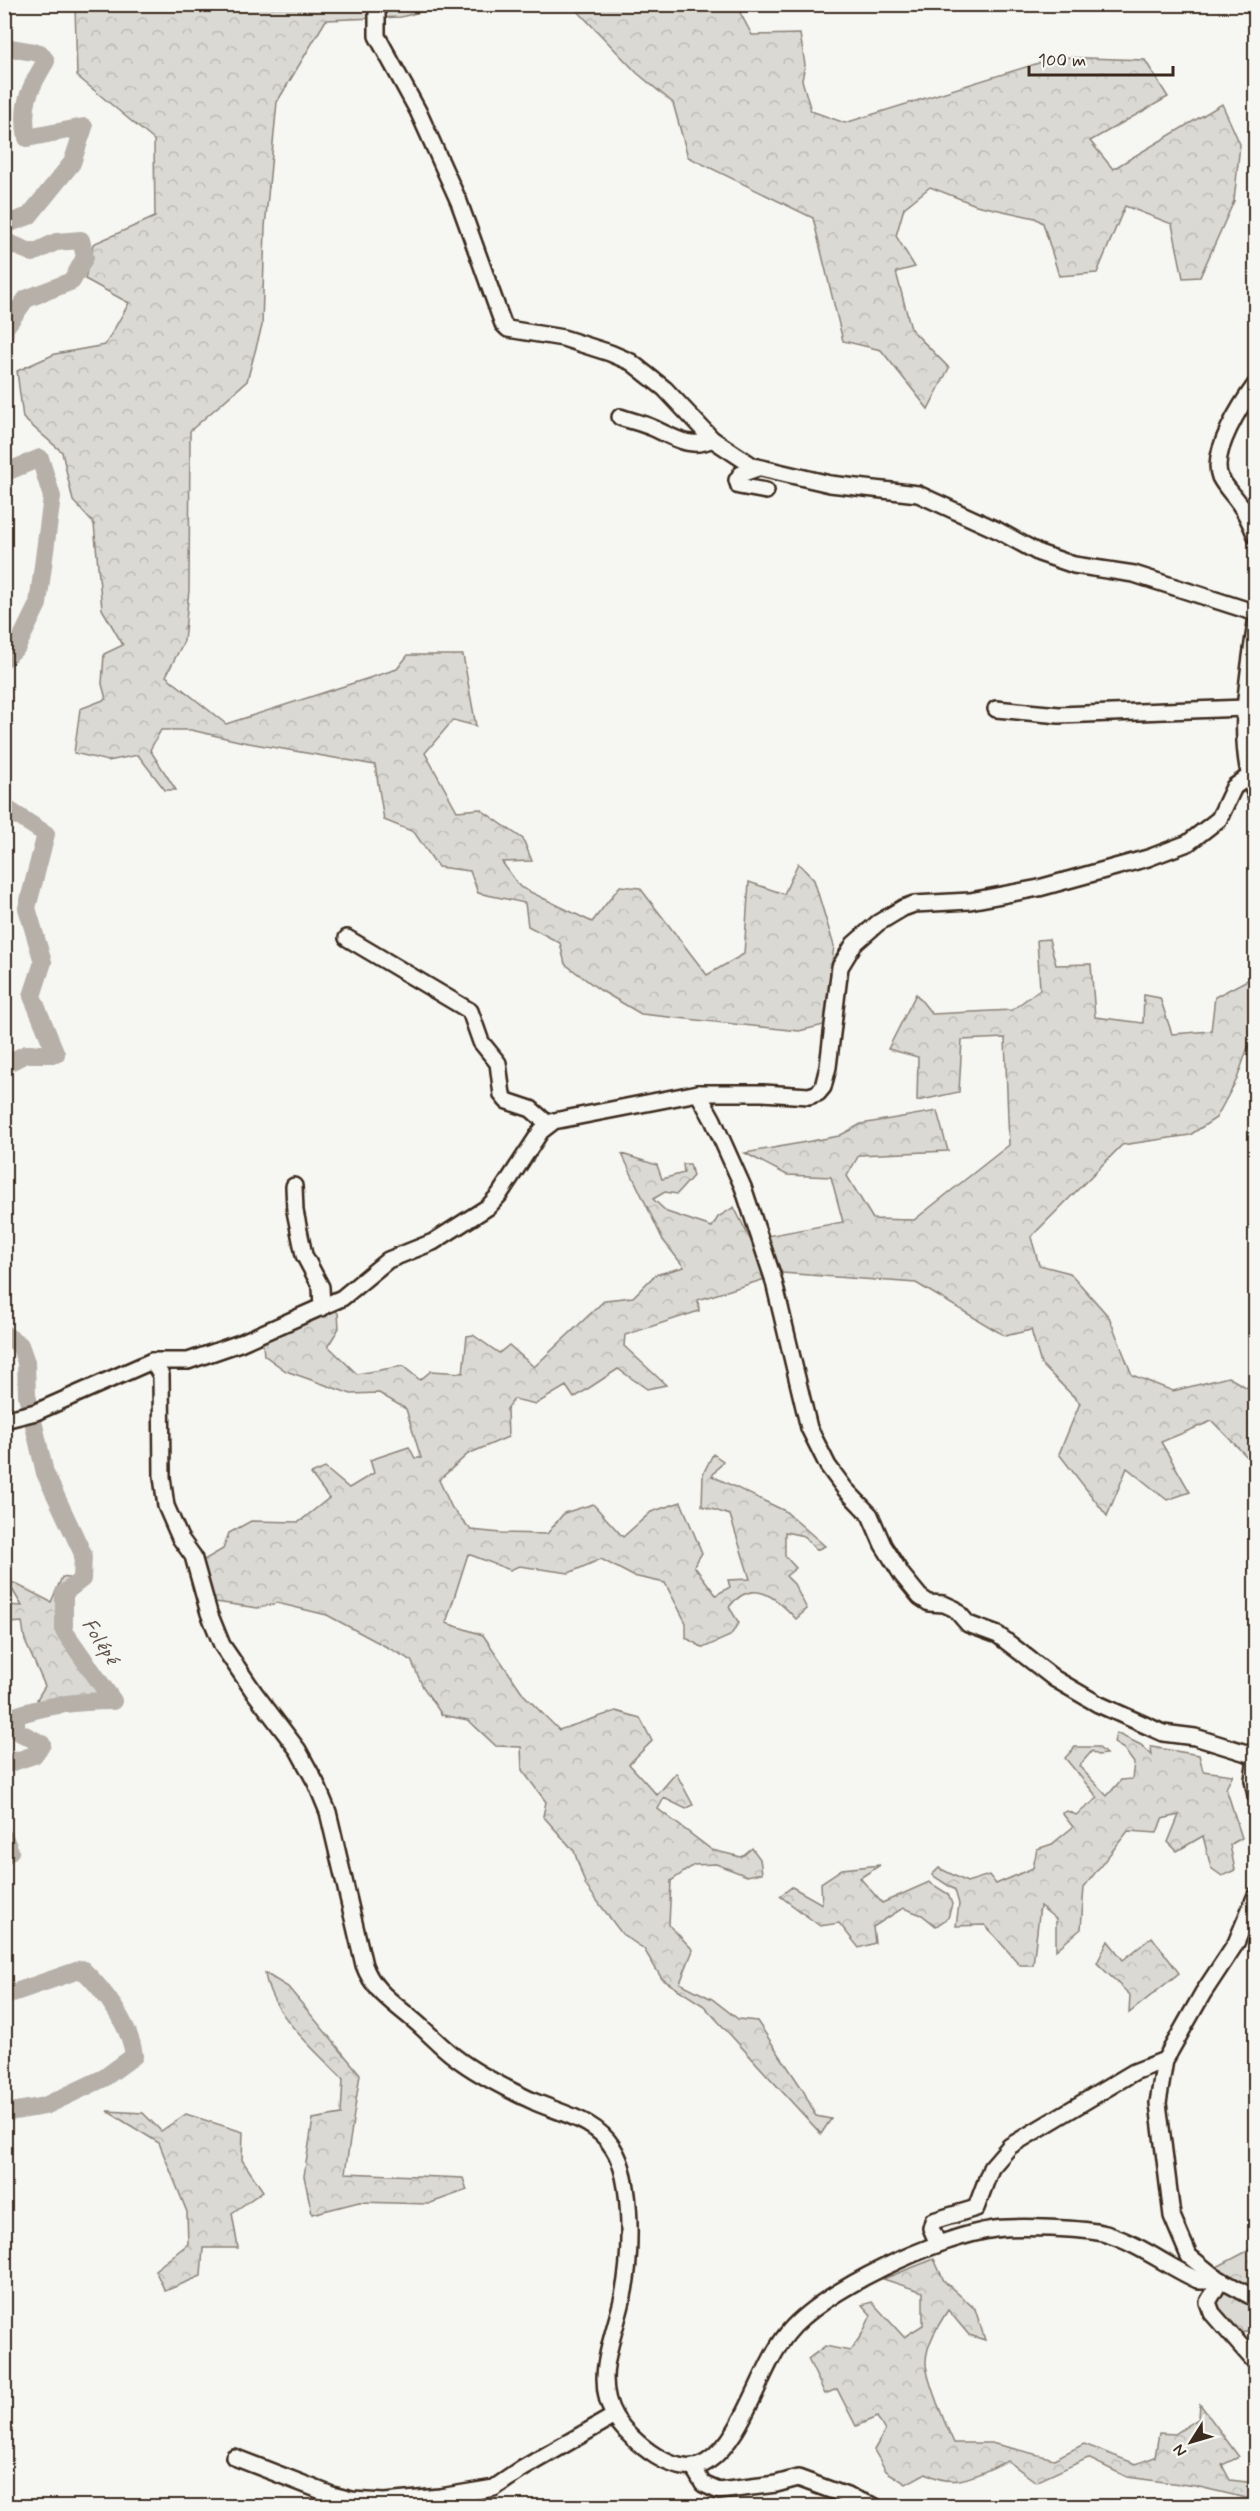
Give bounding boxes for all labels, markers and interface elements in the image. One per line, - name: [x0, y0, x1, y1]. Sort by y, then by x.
- scale bar: [1029, 39, 1173, 77]
- text: 100 m: [1038, 49, 1086, 73]
- water label: Folépé: [75, 1613, 126, 1673]
- north arrow: [1161, 2412, 1221, 2472]
- text: N: [1169, 2440, 1192, 2461]

